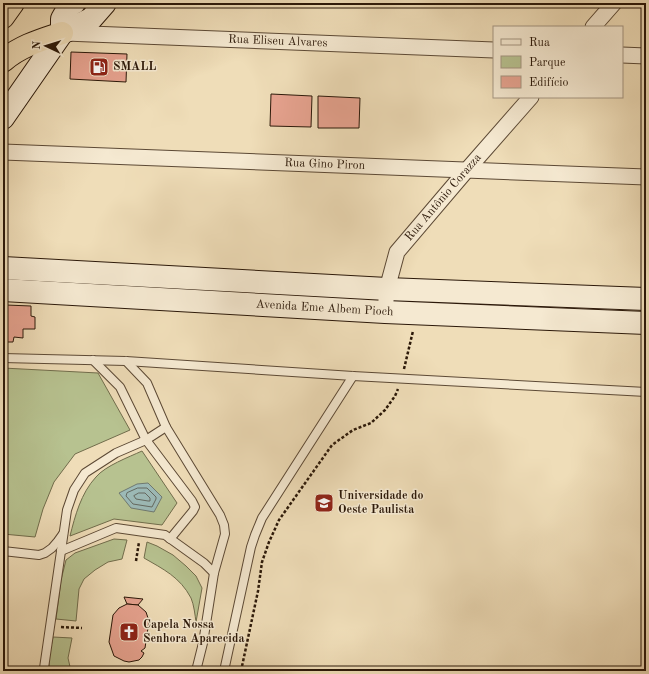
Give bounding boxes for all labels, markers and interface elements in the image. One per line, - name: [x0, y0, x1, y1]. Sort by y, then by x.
- north arrow: [26, 26, 66, 66]
- legend: [493, 26, 623, 98]
- street label: Rua Eliseu Alvares: [228, 33, 328, 49]
- text: Rua: [529, 37, 550, 49]
- text: N: [32, 40, 43, 50]
- fuel station icon: SMALL: [88, 56, 110, 78]
- text: Parque: [529, 57, 566, 69]
- place label: SMALL: [113, 61, 156, 73]
- text: Edifício: [529, 77, 568, 89]
- street label: Rua Antônio Corazza: [403, 152, 484, 243]
- street label: Rua Gino Piron: [284, 157, 366, 172]
- street label: Avenida Eme Albem Pioch: [255, 299, 394, 318]
- place label: Universidade do Oeste Paulista: [338, 490, 424, 516]
- school or university icon: Universidade do Oeste Paulista: [313, 492, 335, 514]
- place label: Capela Nossa Senhora Aparecida: [143, 619, 244, 645]
- church icon: Capela Nossa Senhora Aparecida: [118, 621, 140, 643]

